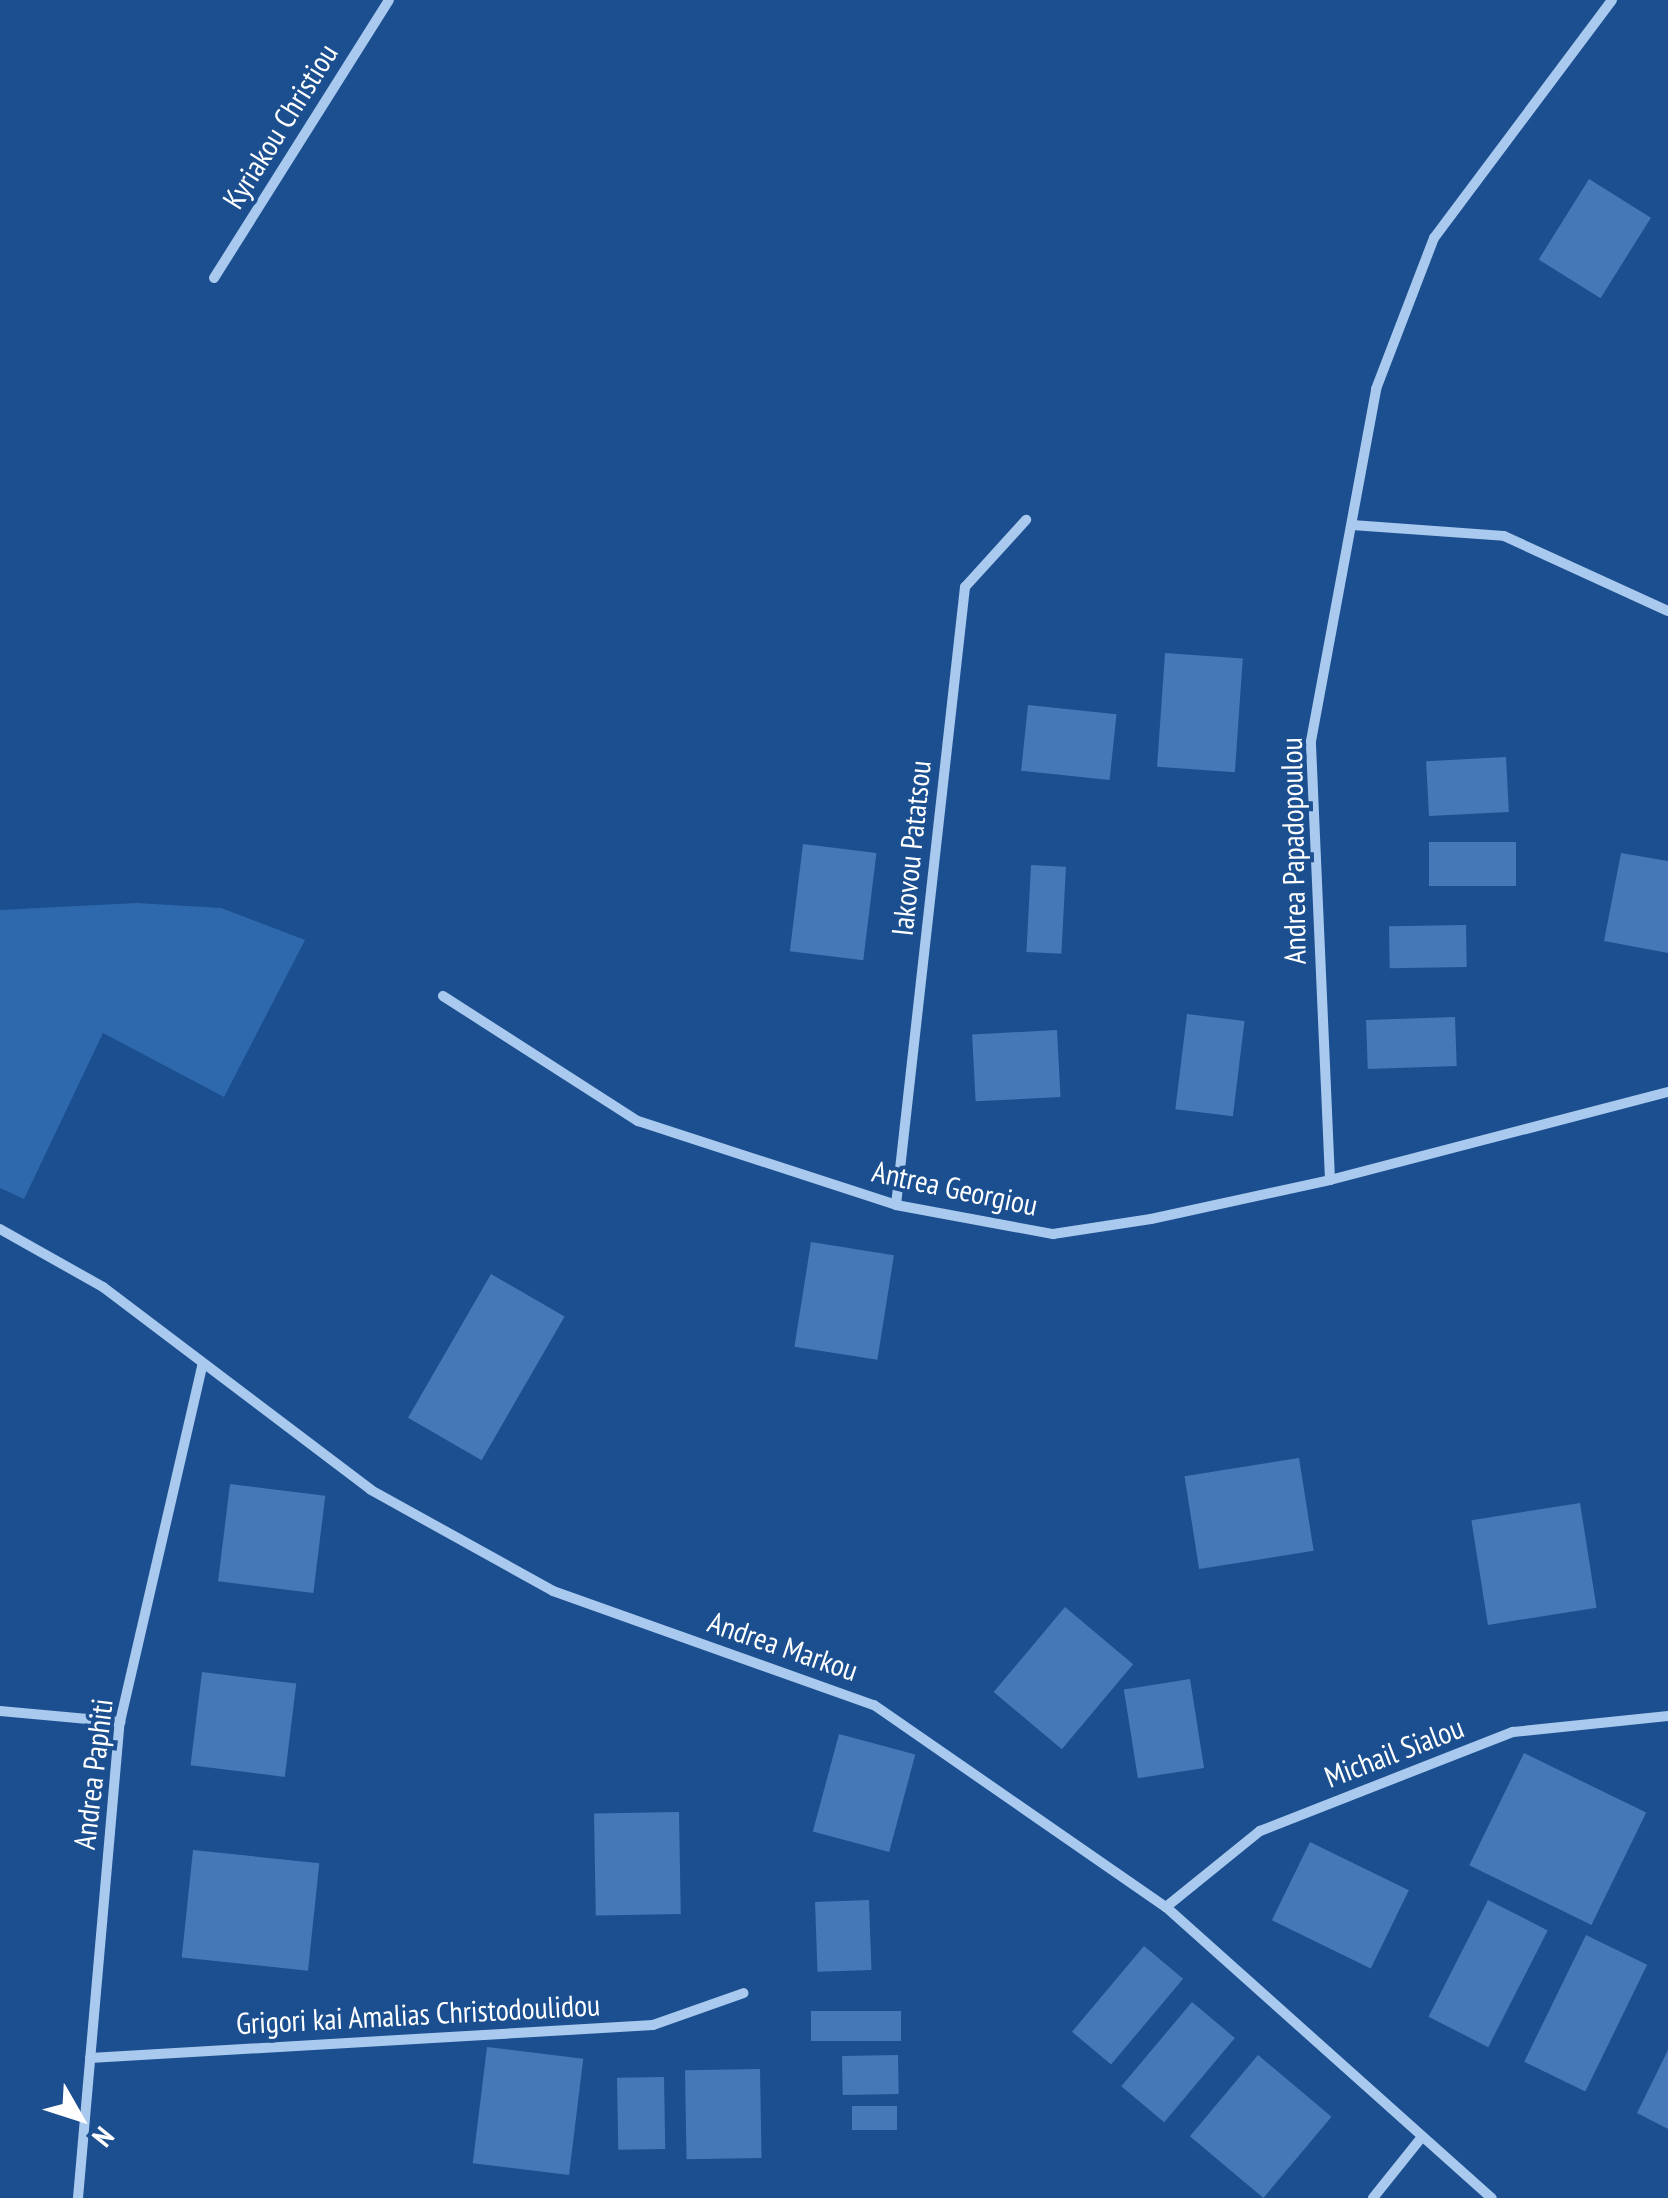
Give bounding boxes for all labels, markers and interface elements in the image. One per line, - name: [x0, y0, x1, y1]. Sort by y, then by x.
- street label: Kyriakou Christiou: [215, 37, 345, 215]
- street label: Andrea Papadopoulou: [1273, 737, 1313, 965]
- street label: Iakovou Patatsou: [884, 758, 938, 938]
- street label: Antrea Georgiou: [869, 1153, 1041, 1223]
- street label: Andrea Markou: [703, 1604, 863, 1688]
- street label: Andrea Paphiti: [66, 1697, 120, 1851]
- street label: Michail Sialou: [1320, 1709, 1468, 1795]
- street label: Grigori kai Amalias Christodoulidou: [235, 1986, 601, 2042]
- north arrow: [30, 2068, 130, 2168]
- text: N: [85, 2120, 123, 2155]

